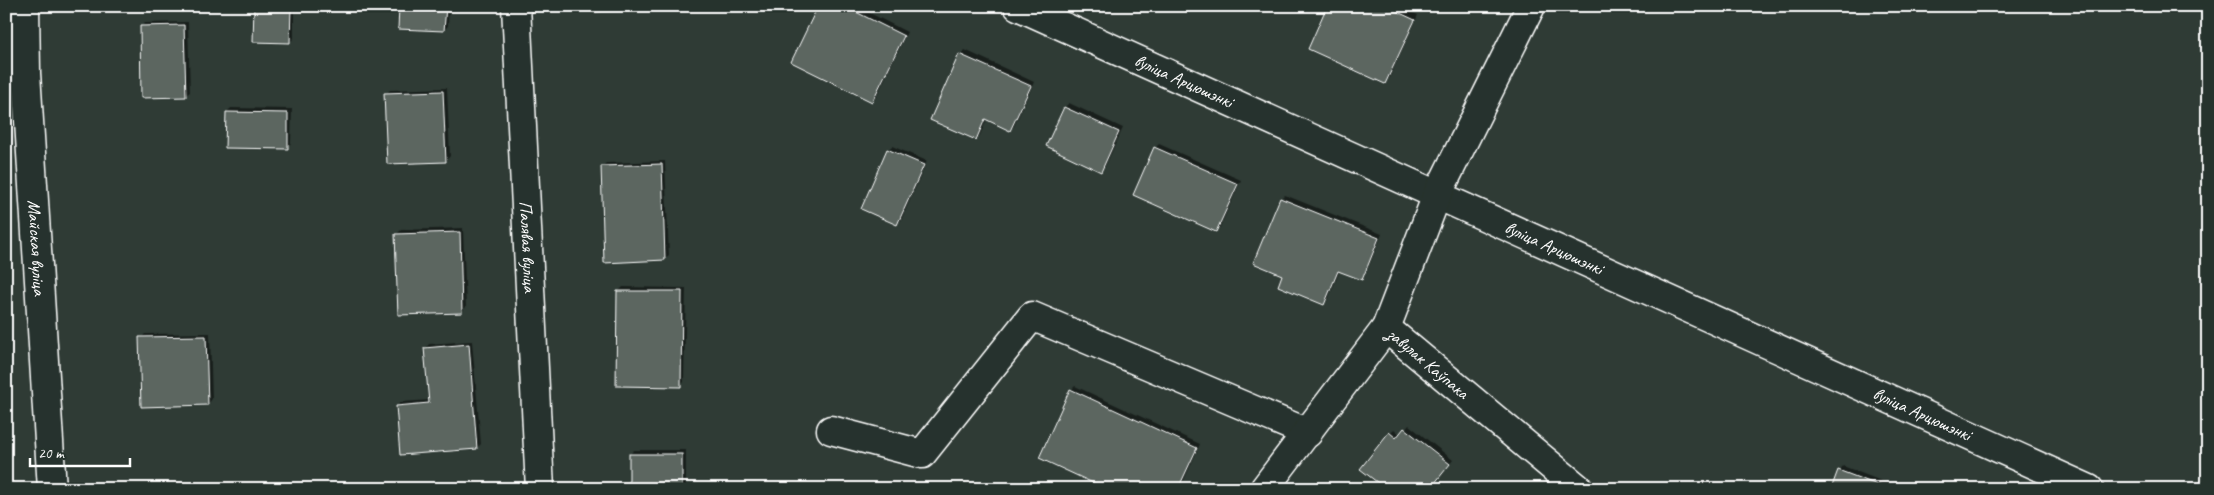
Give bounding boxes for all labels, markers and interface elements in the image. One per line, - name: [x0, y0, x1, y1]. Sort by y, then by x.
- street label: вуліца Арцюшэнкі: [1131, 49, 1239, 114]
- street label: Майская вуліца: [23, 199, 51, 297]
- street label: Палявая вуліца: [515, 200, 541, 294]
- street label: вуліца Арцюшэнкі: [1501, 216, 1609, 281]
- street label: завулак Каўпака: [1381, 322, 1475, 405]
- street label: вуліца Арцюшэнкі: [1870, 382, 1977, 447]
- scale bar: [30, 435, 130, 467]
- text: 20 m: [38, 444, 65, 463]

